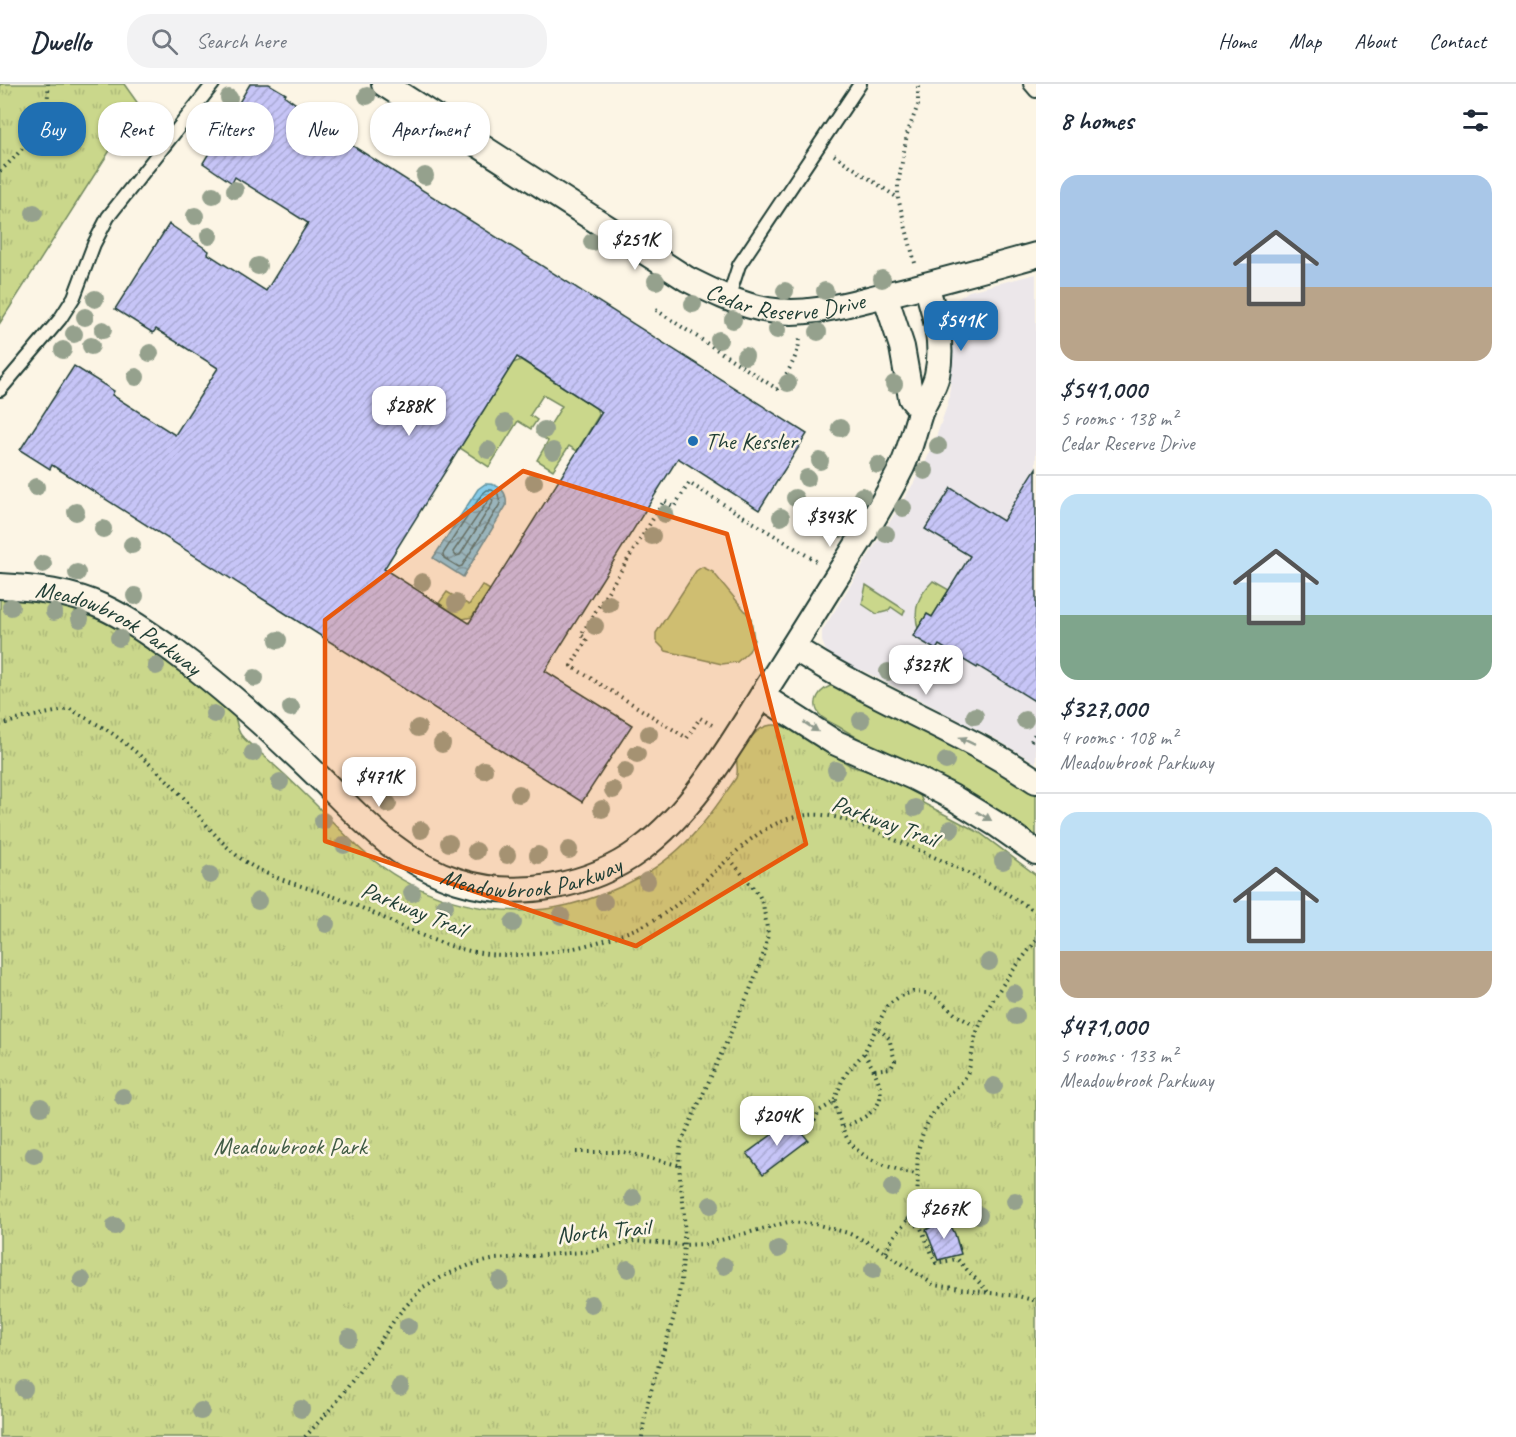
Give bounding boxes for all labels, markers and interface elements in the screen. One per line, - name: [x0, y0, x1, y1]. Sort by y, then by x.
- search box: [127, 14, 547, 68]
- text: Dwello: [30, 24, 91, 59]
- icon: search: [148, 25, 181, 58]
- text: Search here: [196, 27, 286, 55]
- text: Home: [1218, 28, 1256, 54]
- text: Map: [1289, 28, 1321, 54]
- text: About: [1354, 28, 1396, 54]
- text: Contact: [1429, 28, 1486, 54]
- chip: Buy: [18, 102, 86, 156]
- chip: Rent: [98, 102, 174, 156]
- chip: Filters: [186, 102, 274, 156]
- chip: New: [286, 102, 358, 156]
- chip: Apartment: [370, 102, 490, 156]
- text: 8 homes: [1060, 104, 1133, 137]
- icon: filters: [1459, 104, 1492, 137]
- icon: home: [1222, 214, 1330, 322]
- pin: $251K: [593, 220, 677, 271]
- text: $251K: [612, 227, 658, 252]
- street label: Cedar Reserve Drive: [701, 276, 870, 327]
- pin: $541K: [919, 301, 1003, 352]
- text: $541K: [938, 308, 984, 333]
- text: $541,000: [1060, 373, 1147, 406]
- pin: $288K: [367, 386, 451, 437]
- text: $288K: [386, 393, 432, 418]
- text: 5 rooms · 138 m²: [1060, 406, 1177, 431]
- place label: The Kessler: [705, 426, 799, 456]
- text: Cedar Reserve Drive: [1060, 431, 1194, 456]
- marker: The Kessler: [686, 434, 700, 448]
- pin: $343K: [788, 497, 872, 548]
- text: $343K: [807, 504, 853, 529]
- icon: home: [1222, 533, 1330, 641]
- street label: Meadowbrook Parkway: [34, 574, 209, 683]
- pin: $327K: [884, 645, 968, 696]
- text: $327K: [903, 652, 949, 677]
- text: $327,000: [1060, 692, 1147, 725]
- one-way arrow: [803, 721, 819, 732]
- text: 4 rooms · 108 m²: [1060, 725, 1177, 750]
- one-way arrow: [959, 736, 976, 745]
- text: Meadowbrook Parkway: [1060, 750, 1213, 775]
- pin: $471K: [337, 757, 421, 808]
- text: $471K: [356, 764, 402, 789]
- street label: Parkway Trail: [828, 788, 946, 855]
- one-way arrow: [976, 811, 992, 822]
- street label: Meadowbrook Parkway: [437, 849, 628, 905]
- icon: home: [1222, 851, 1330, 959]
- street label: Parkway Trail: [357, 874, 475, 945]
- text: $471,000: [1060, 1010, 1147, 1043]
- text: 5 rooms · 133 m²: [1060, 1043, 1177, 1068]
- text: Meadowbrook Parkway: [1060, 1068, 1213, 1093]
- pin: $204K: [735, 1096, 819, 1147]
- text: $204K: [754, 1103, 800, 1128]
- park label: Meadowbrook Park: [213, 1131, 369, 1161]
- pin: $267K: [902, 1189, 986, 1240]
- text: $267K: [921, 1196, 967, 1221]
- street label: North Trail: [555, 1212, 655, 1250]

